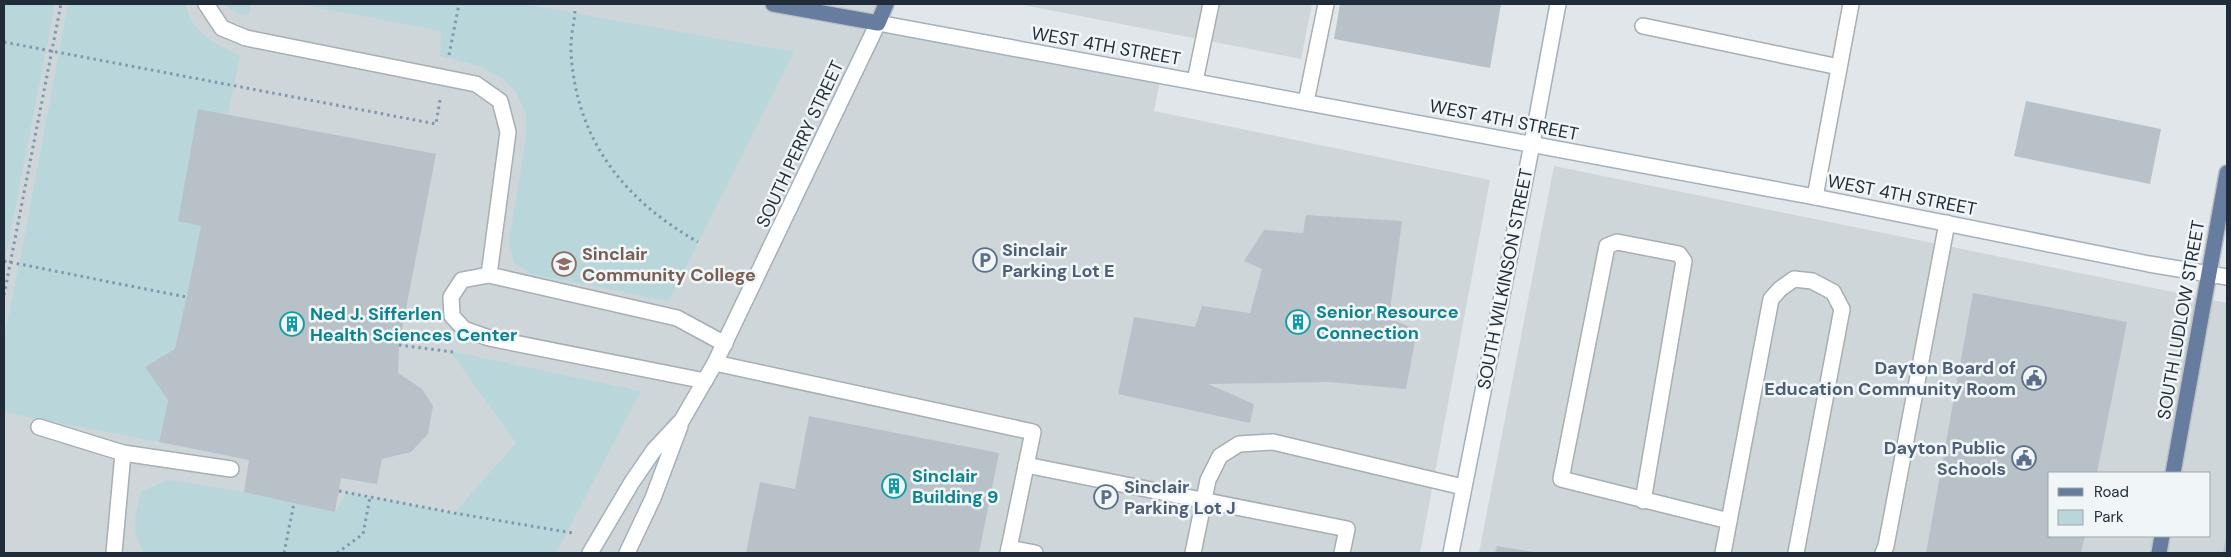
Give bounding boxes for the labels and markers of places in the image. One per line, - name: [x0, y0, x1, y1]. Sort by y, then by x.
- place label: Sinclair Parking Lot E: [1002, 238, 1115, 283]
- place label: Sinclair Community College: [582, 242, 756, 287]
- parking icon: Sinclair Parking Lot E: [972, 247, 998, 273]
- school or university icon: Sinclair Community College: [551, 251, 577, 277]
- place label: Senior Resource Connection: [1316, 300, 1459, 345]
- place label: Ned J. Sifferlen Health Sciences Center: [310, 302, 517, 347]
- building icon: Senior Resource Connection: [1285, 309, 1311, 335]
- building icon: Ned J. Sifferlen Health Sciences Center: [279, 311, 305, 337]
- place label: Dayton Board of Education Community Room: [1764, 356, 2016, 401]
- public building icon: Dayton Board of Education Community Room: [2021, 365, 2047, 391]
- place label: Dayton Public Schools: [1884, 436, 2006, 481]
- public building icon: Dayton Public Schools: [2011, 445, 2037, 471]
- place label: Sinclair Building 9: [912, 464, 999, 509]
- building icon: Sinclair Building 9: [881, 473, 907, 499]
- place label: Sinclair Parking Lot J: [1124, 475, 1236, 520]
- parking icon: Sinclair Parking Lot J: [1093, 484, 1119, 510]

